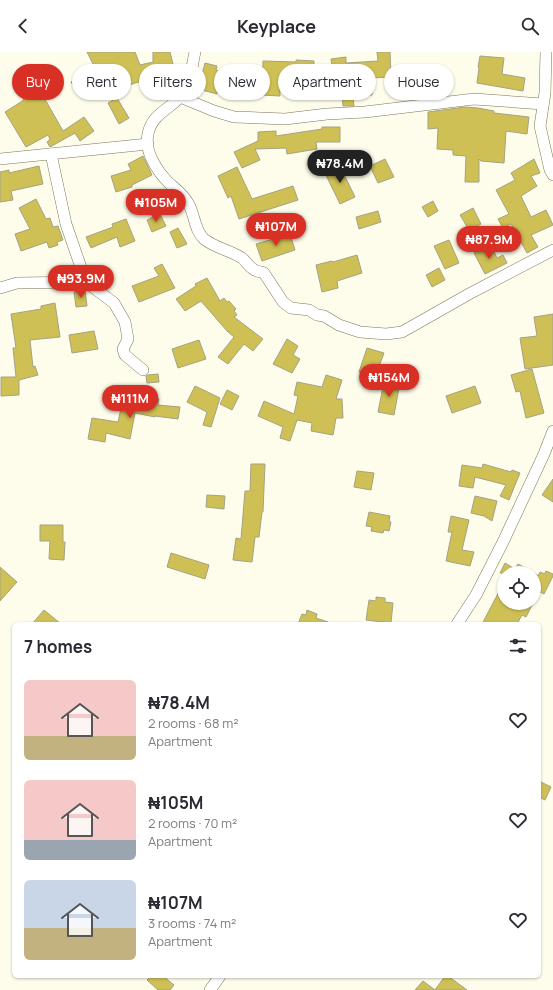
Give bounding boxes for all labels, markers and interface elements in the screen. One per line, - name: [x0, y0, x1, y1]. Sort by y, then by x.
- text: Keyplace: [237, 14, 316, 38]
- icon: back: [12, 15, 34, 37]
- icon: search: [519, 15, 541, 37]
- chip: Buy: [12, 64, 64, 100]
- chip: Rent: [72, 64, 131, 100]
- chip: Filters: [139, 64, 206, 100]
- chip: New: [214, 64, 270, 100]
- chip: Apartment: [278, 64, 376, 100]
- chip: House: [384, 64, 454, 100]
- pin: ₦78.4M: [307, 150, 373, 184]
- text: ₦78.4M: [316, 154, 364, 172]
- pin: ₦105M: [128, 189, 184, 223]
- text: ₦105M: [135, 193, 177, 211]
- pin: ₦107M: [248, 213, 304, 247]
- text: ₦107M: [255, 217, 297, 235]
- pin: ₦87.9M: [456, 226, 522, 260]
- text: ₦87.9M: [465, 230, 513, 248]
- pin: ₦93.9M: [48, 265, 114, 299]
- text: ₦93.9M: [57, 269, 105, 287]
- pin: ₦154M: [361, 364, 417, 398]
- text: ₦154M: [368, 368, 410, 386]
- pin: ₦111M: [102, 385, 158, 419]
- text: ₦111M: [111, 389, 149, 407]
- map controls: [497, 566, 541, 610]
- button: locate: [497, 566, 541, 610]
- text: 7 homes: [24, 635, 92, 658]
- icon: filters: [507, 635, 529, 657]
- text: ₦78.4M: [148, 691, 210, 714]
- icon: home: [56, 696, 104, 744]
- icon: heart: [507, 709, 529, 731]
- text: 2 rooms · 68 m²: [148, 714, 238, 732]
- text: Apartment: [148, 732, 212, 750]
- text: ₦105M: [148, 791, 203, 814]
- icon: home: [56, 796, 104, 844]
- icon: heart: [507, 809, 529, 831]
- text: 2 rooms · 70 m²: [148, 814, 237, 832]
- text: Apartment: [148, 832, 212, 850]
- text: ₦107M: [148, 891, 203, 914]
- icon: home: [56, 896, 104, 944]
- icon: heart: [507, 909, 529, 931]
- text: 3 rooms · 74 m²: [148, 914, 236, 932]
- text: Apartment: [148, 932, 212, 950]

